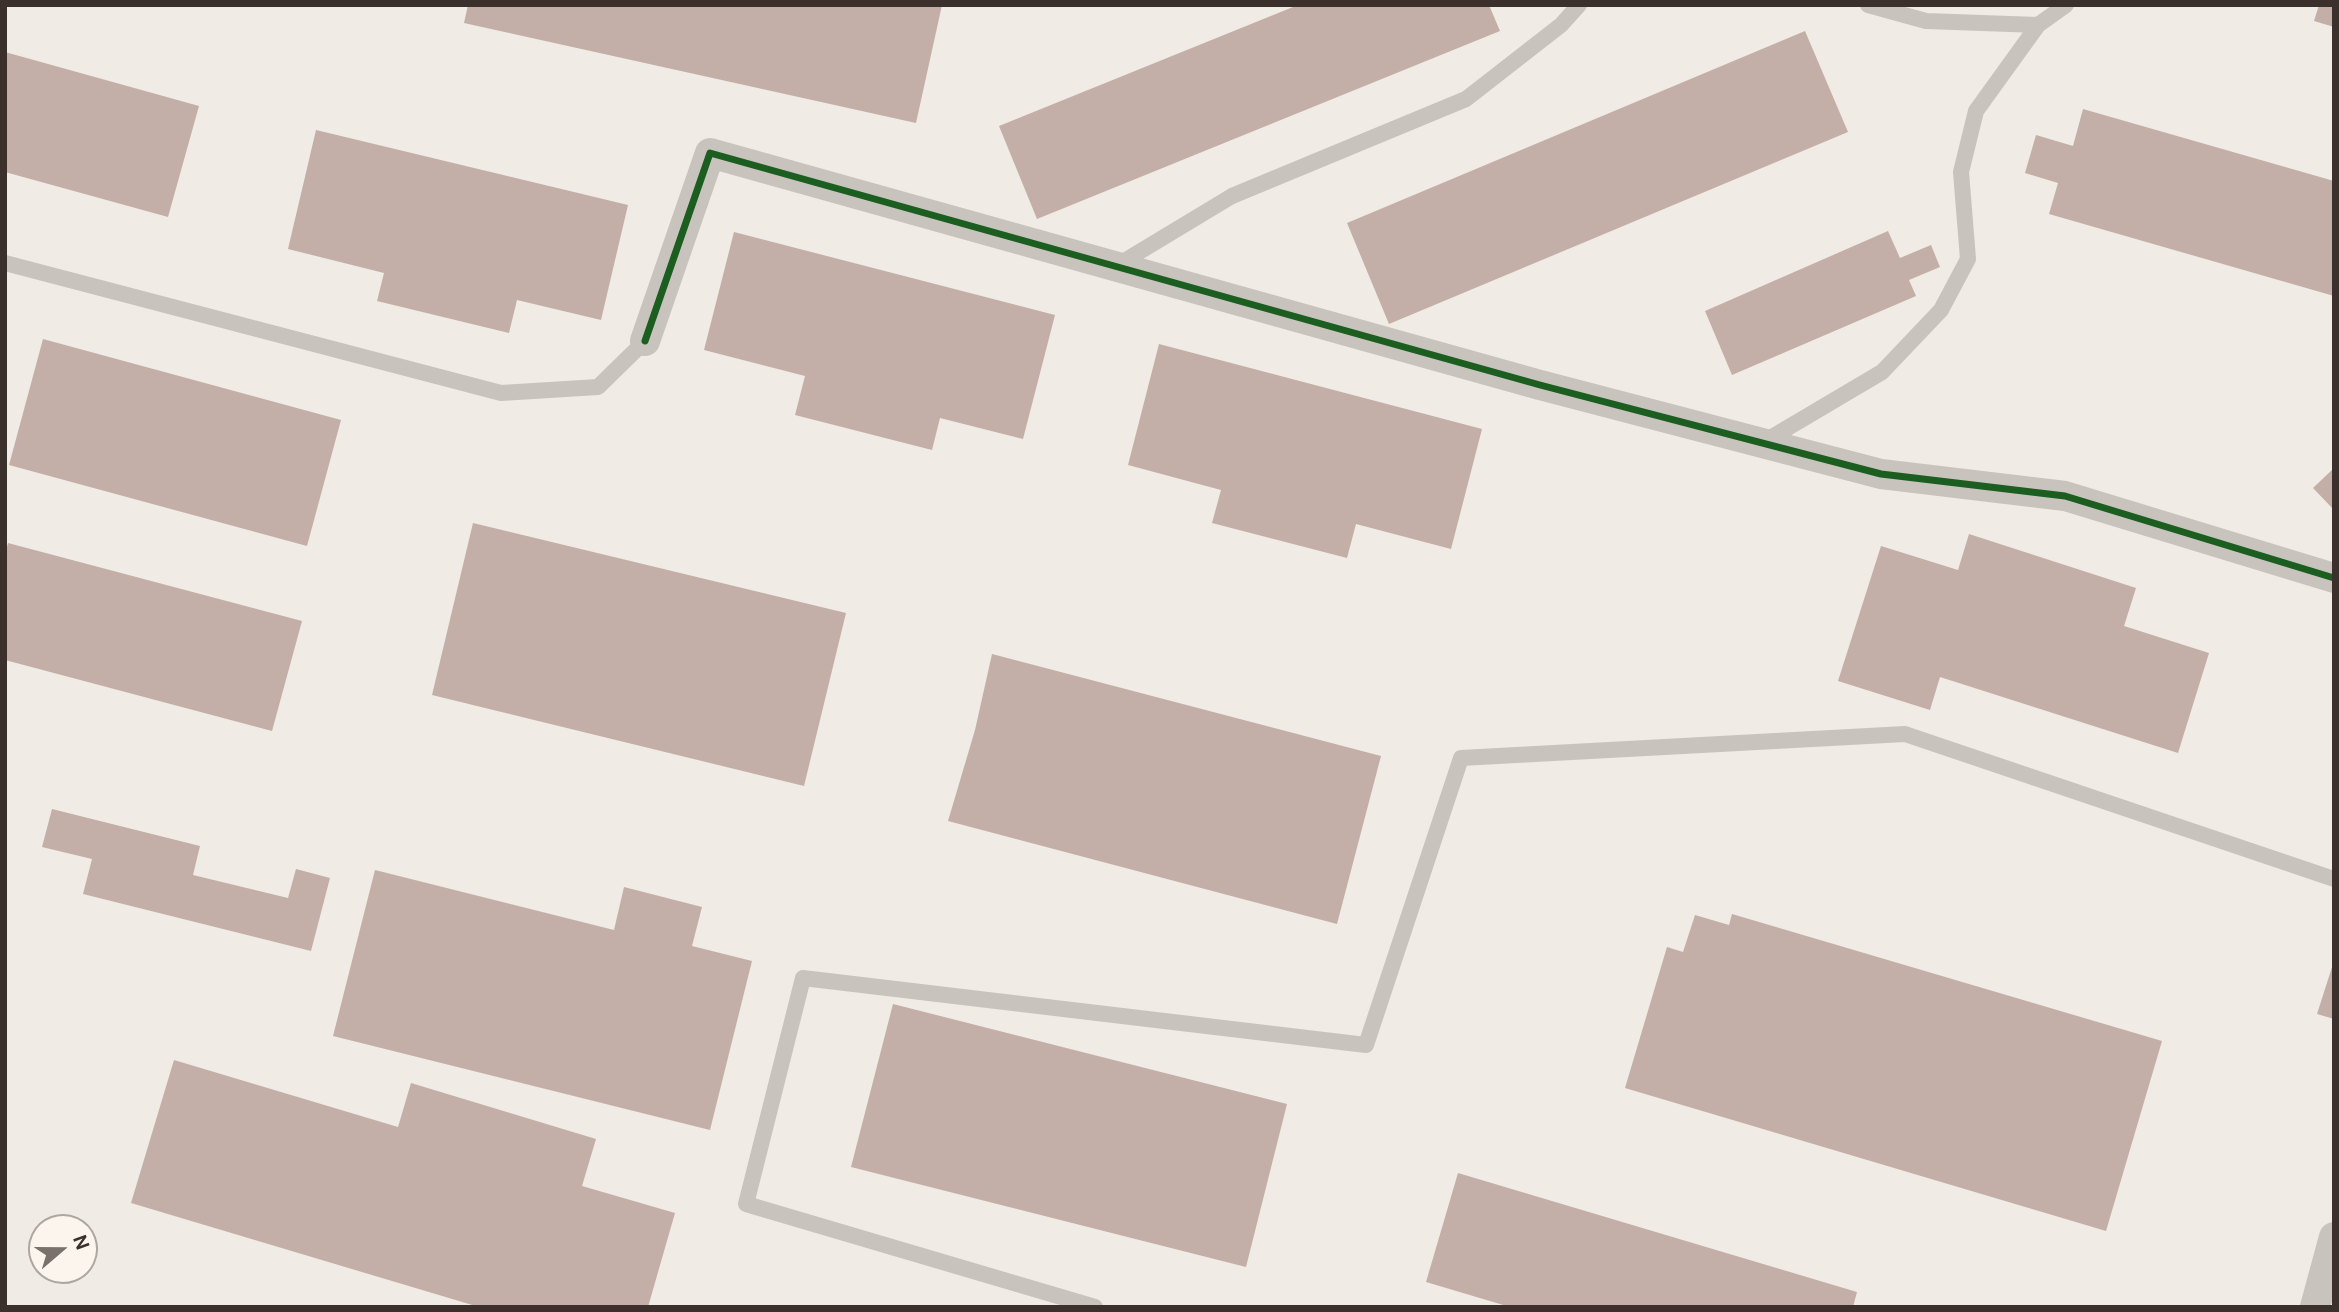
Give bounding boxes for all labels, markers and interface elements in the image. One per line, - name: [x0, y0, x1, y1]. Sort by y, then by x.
- north arrow: [28, 1214, 98, 1284]
- text: N: [67, 1232, 95, 1253]

